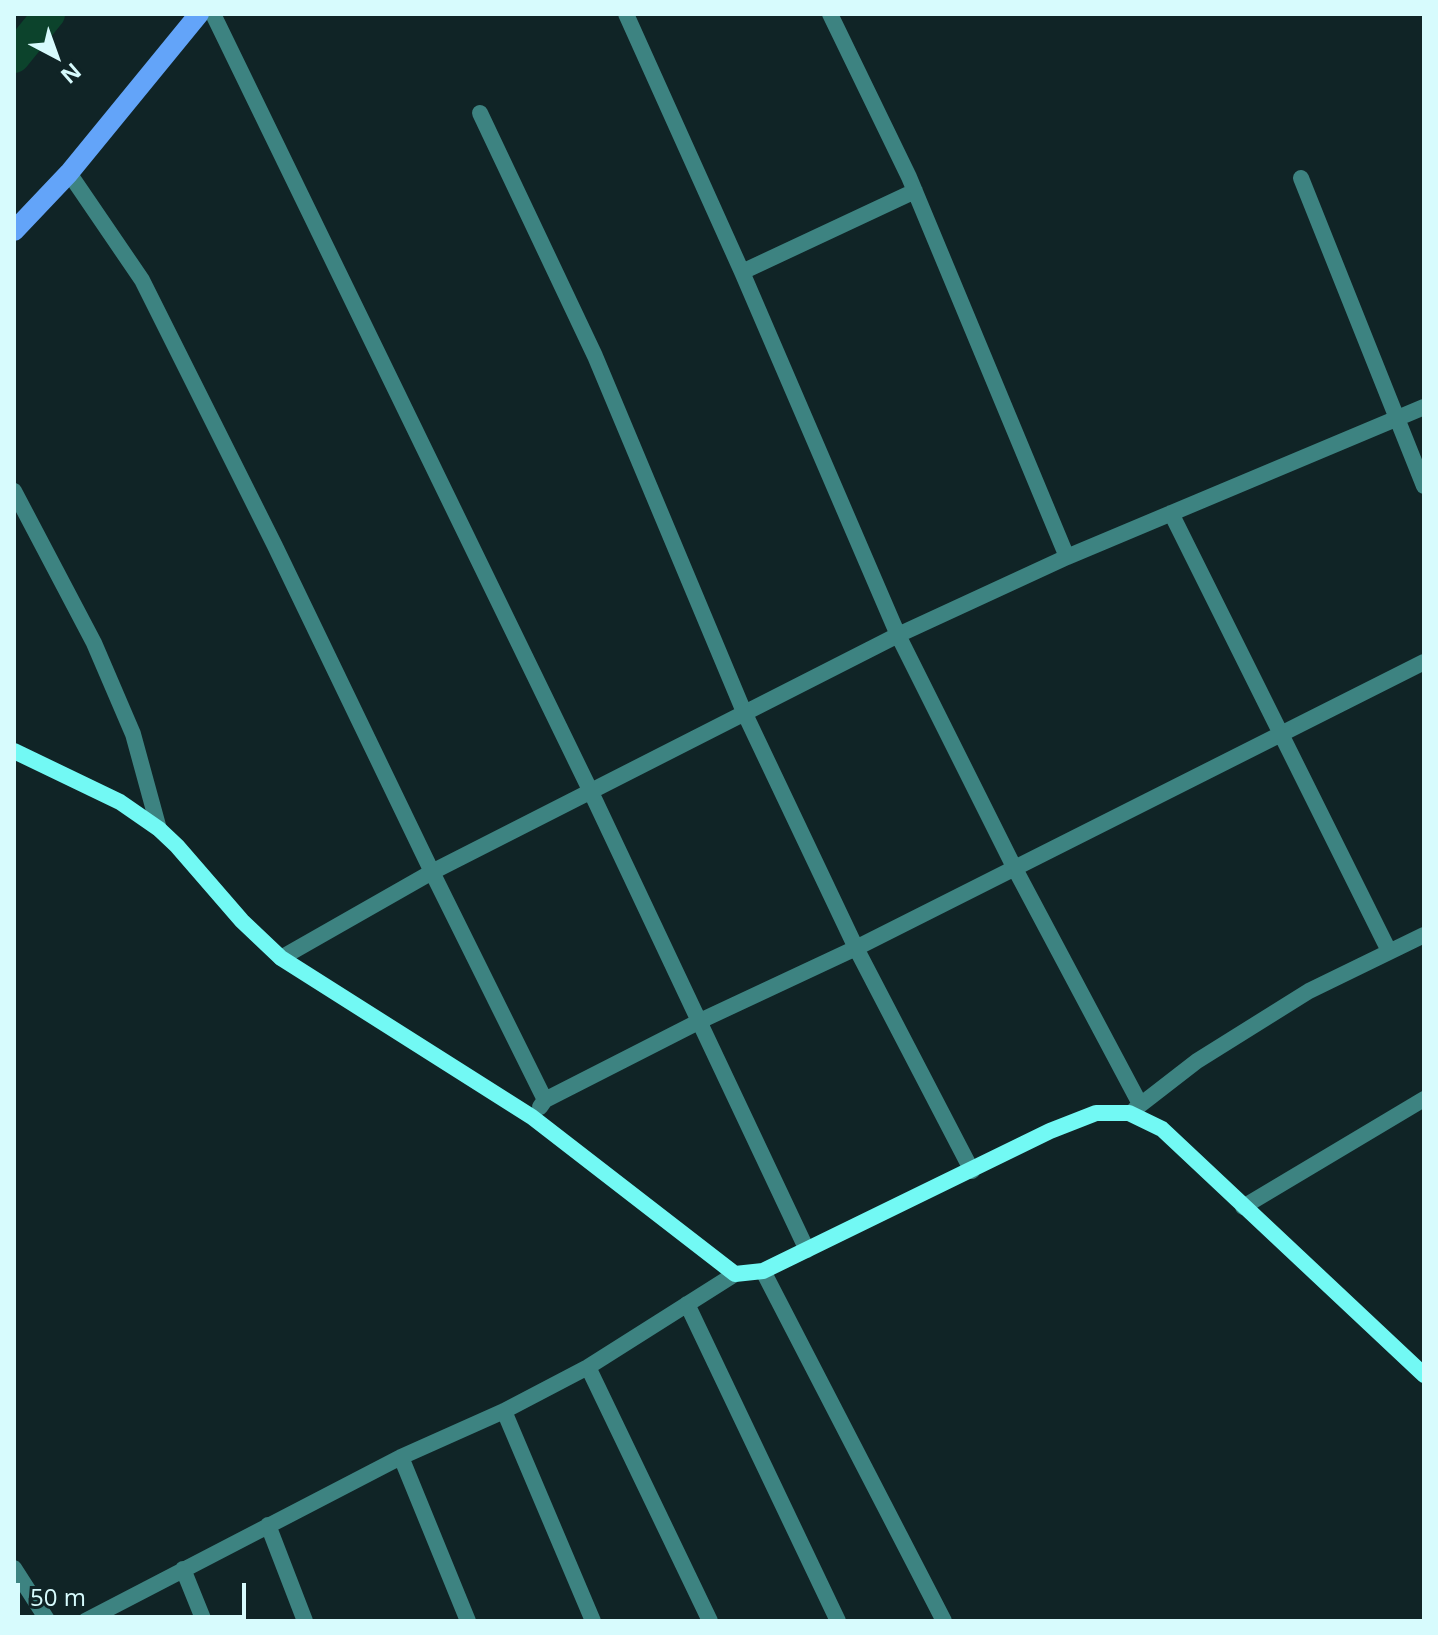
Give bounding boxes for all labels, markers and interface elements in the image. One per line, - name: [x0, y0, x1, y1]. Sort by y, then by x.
- north arrow: [16, 16, 96, 96]
- text: N: [55, 57, 88, 91]
- scale bar: [20, 1567, 250, 1617]
- text: 50 m: [30, 1580, 86, 1613]

